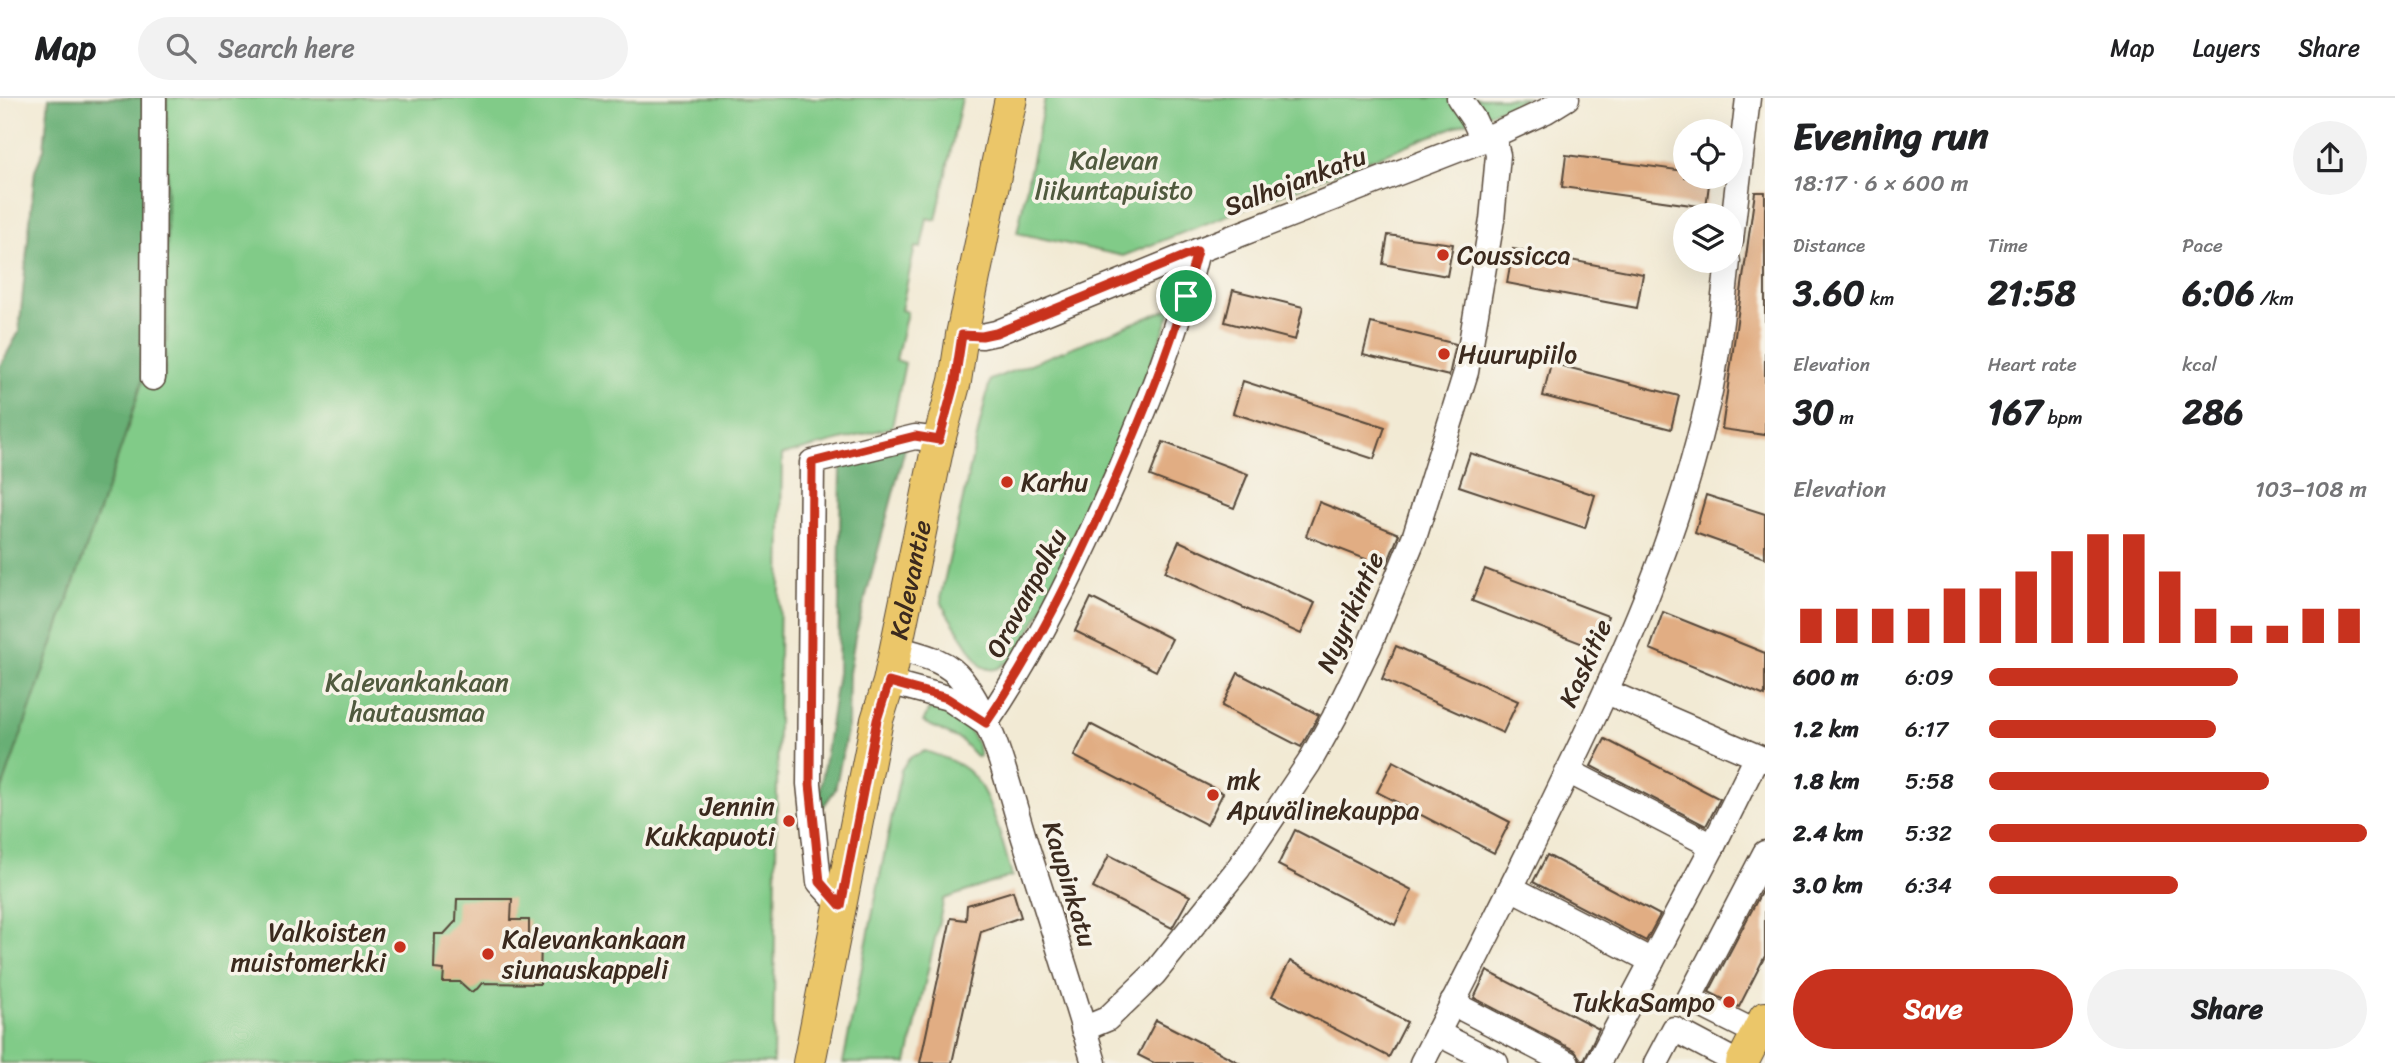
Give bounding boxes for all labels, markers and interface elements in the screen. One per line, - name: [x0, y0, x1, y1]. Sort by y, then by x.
- search box: [138, 17, 628, 80]
- text: Map: [35, 19, 96, 77]
- text: Search here: [218, 25, 355, 71]
- text: Map: [2110, 27, 2155, 69]
- text: Layers: [2193, 27, 2260, 69]
- text: Share: [2298, 27, 2360, 69]
- icon: search: [162, 29, 200, 67]
- text: Evening run: [1793, 103, 1989, 170]
- map controls: [1673, 119, 1743, 273]
- button: locate: [1673, 119, 1743, 189]
- button: share: [2293, 121, 2367, 195]
- street label: Salhojankatu: [1217, 133, 1373, 229]
- park label: Kalevan liikuntapuisto: [1035, 137, 1193, 213]
- text: 18:17 · 6 × 600 m: [1793, 163, 1968, 204]
- button: layers: [1673, 203, 1743, 273]
- text: Distance: [1793, 229, 1865, 262]
- text: Time: [1988, 229, 2028, 262]
- text: Pace: [2182, 229, 2223, 262]
- place label: Coussicca: [1457, 232, 1570, 278]
- marker: Coussicca: [1435, 247, 1451, 263]
- text: 3.60: [1793, 262, 1865, 324]
- text: 21:58: [1988, 262, 2076, 324]
- text: 6:06: [2182, 262, 2255, 324]
- pin: [1156, 266, 1216, 326]
- icon: arrive: [1167, 277, 1205, 315]
- text: km: [1865, 282, 1894, 315]
- text: /km: [2255, 282, 2294, 315]
- place label: Huurupiilo: [1458, 331, 1577, 377]
- marker: Huurupiilo: [1436, 346, 1452, 362]
- text: Elevation: [1793, 348, 1870, 381]
- text: Heart rate: [1988, 348, 2077, 381]
- text: kcal: [2182, 348, 2217, 381]
- text: 30: [1793, 381, 1834, 443]
- text: 167: [1988, 381, 2043, 443]
- text: 286: [2182, 381, 2244, 443]
- text: m: [1834, 401, 1854, 434]
- text: bpm: [2043, 401, 2083, 434]
- place label: Karhu: [1021, 459, 1088, 505]
- text: Elevation: [1793, 469, 1886, 510]
- text: 103–108 m: [2255, 469, 2367, 510]
- marker: Karhu: [999, 474, 1015, 490]
- street label: Kalevantie: [875, 516, 945, 644]
- street label: Oravanpolku: [972, 520, 1080, 666]
- street label: Nyyrikintie: [1303, 544, 1397, 680]
- street label: Kaskitie: [1545, 611, 1625, 715]
- text: 600 m: [1793, 657, 1859, 698]
- text: 6:09: [1905, 657, 1954, 698]
- park label: Kalevankankaan hautausmaa: [325, 659, 509, 735]
- text: 1.2 km: [1793, 709, 1859, 750]
- text: 6:17: [1905, 709, 1948, 750]
- place label: mk Apuvälinekauppa: [1226, 757, 1419, 833]
- text: 1.8 km: [1793, 761, 1860, 802]
- text: 5:58: [1905, 761, 1954, 802]
- place label: Jennin Kukkapuoti: [645, 783, 776, 859]
- marker: mk Apuvälinekauppa: [1205, 787, 1221, 803]
- marker: Jennin Kukkapuoti: [781, 813, 797, 829]
- text: 2.4 km: [1793, 813, 1863, 854]
- text: 5:32: [1905, 813, 1952, 854]
- street label: Kaupinkatu: [1029, 815, 1111, 953]
- text: 3.0 km: [1793, 865, 1863, 906]
- text: 6:34: [1905, 865, 1952, 906]
- place label: Valkoisten muistomerkki: [231, 909, 387, 985]
- place label: Kalevankankaan siunauskappeli: [501, 916, 686, 992]
- marker: Valkoisten muistomerkki: [392, 939, 408, 955]
- marker: Kalevankankaan siunauskappeli: [480, 946, 496, 962]
- button: Save: [1793, 969, 2073, 1049]
- button: Share: [2087, 969, 2367, 1049]
- place label: TukkaSampo: [1572, 979, 1715, 1025]
- marker: TukkaSampo: [1721, 994, 1737, 1010]

